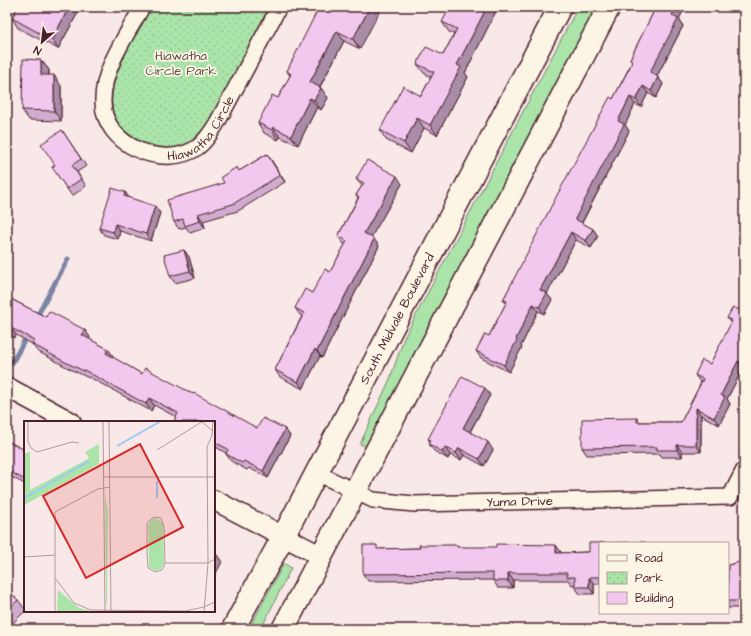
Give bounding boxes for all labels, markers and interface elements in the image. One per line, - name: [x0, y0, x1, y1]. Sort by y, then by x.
- north arrow: [22, 22, 62, 62]
- text: N: [31, 42, 44, 59]
- park label: Hiawatha Circle Park: [146, 47, 216, 80]
- street label: Hiawatha Circle: [167, 93, 239, 165]
- street label: South Midvale Boulevard: [355, 250, 439, 387]
- inset map: [24, 421, 215, 612]
- street label: Yuma Drive: [486, 492, 553, 511]
- legend: [599, 542, 729, 614]
- text: Road: [635, 550, 663, 567]
- text: Park: [635, 570, 663, 587]
- text: Building: [635, 590, 673, 608]

